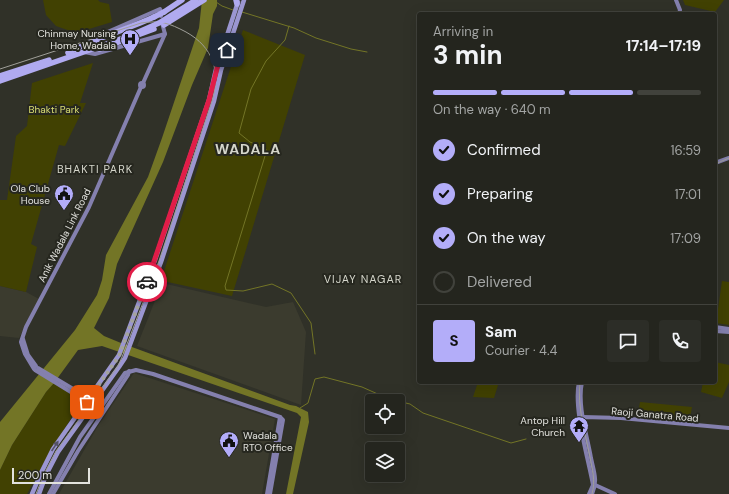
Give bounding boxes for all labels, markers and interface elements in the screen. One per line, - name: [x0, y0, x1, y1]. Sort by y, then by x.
- text: Arriving in: [433, 23, 493, 40]
- place label: Chinmay Nursing Home, Wadala: [37, 27, 116, 52]
- hospital icon: Chinmay Nursing Home, Wadala: [119, 28, 141, 56]
- pin: [210, 33, 244, 67]
- text: 17:14–17:19: [626, 36, 701, 56]
- text: 3 min: [433, 38, 502, 72]
- icon: home: [216, 39, 238, 61]
- text: On the way · 640 m: [433, 101, 551, 118]
- park label: Bhakti Park: [29, 103, 80, 116]
- icon: check: [433, 139, 455, 161]
- district label: WADALA: [215, 140, 281, 158]
- text: Confirmed: [467, 140, 541, 160]
- text: 16:59: [670, 142, 701, 159]
- district label: BHAKTI PARK: [57, 162, 133, 176]
- place label: Ola Club House: [11, 182, 50, 207]
- public building icon: Ola Club House: [53, 183, 75, 211]
- icon: check: [433, 183, 455, 205]
- text: Preparing: [467, 184, 533, 204]
- street label: Anik Wadala Link Road: [35, 186, 94, 284]
- text: 17:01: [674, 186, 701, 203]
- icon: check: [433, 227, 455, 249]
- text: On the way: [467, 228, 546, 248]
- text: 17:09: [670, 230, 701, 247]
- courier: [127, 262, 167, 302]
- icon: car: [136, 271, 158, 293]
- district label: VIJAY NAGAR: [324, 272, 402, 286]
- text: Delivered: [467, 272, 532, 292]
- button: chat: [607, 320, 649, 362]
- button: phone: [659, 320, 701, 362]
- text: Sam: [485, 322, 517, 342]
- text: S: [449, 331, 459, 351]
- text: Courier · 4.4: [485, 342, 557, 359]
- pin: [70, 385, 104, 419]
- icon: bag: [76, 391, 98, 413]
- map controls: [365, 394, 405, 482]
- button: locate: [365, 394, 405, 434]
- street label: Raoji Ganatra Road: [611, 404, 699, 425]
- place label: Antop Hill Church: [520, 414, 565, 439]
- temple icon: Antop Hill Church: [568, 415, 590, 443]
- place label: Wadala RTO Office: [243, 429, 293, 454]
- public building icon: Wadala RTO Office: [218, 430, 240, 458]
- one-way arrow: [51, 441, 59, 452]
- button: layers: [365, 442, 405, 482]
- scale bar: [12, 466, 90, 485]
- text: 200 m: [18, 468, 52, 482]

